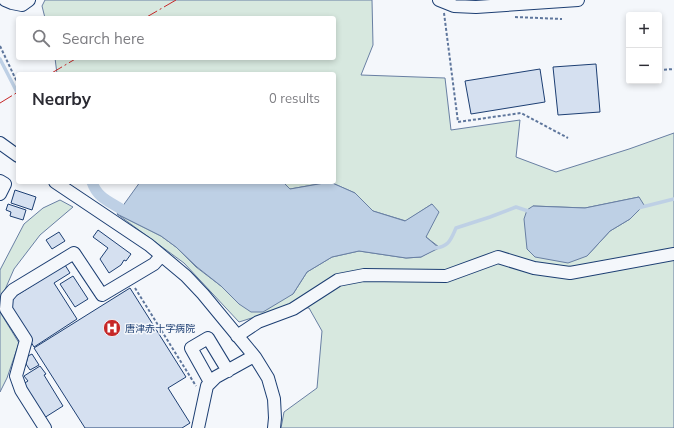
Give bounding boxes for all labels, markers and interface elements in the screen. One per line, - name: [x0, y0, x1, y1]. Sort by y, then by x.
- map controls: [626, 12, 662, 84]
- button: +: [626, 12, 662, 48]
- search box: [16, 16, 336, 60]
- icon: search: [30, 27, 52, 49]
- text: Search here: [62, 29, 144, 48]
- button: −: [626, 48, 662, 84]
- text: Nearby: [32, 88, 91, 109]
- text: 0 results: [269, 90, 320, 106]
- hospital icon: 唐津赤十字病院: [102, 318, 122, 338]
- place label: 唐津赤十字病院: [125, 322, 195, 335]

